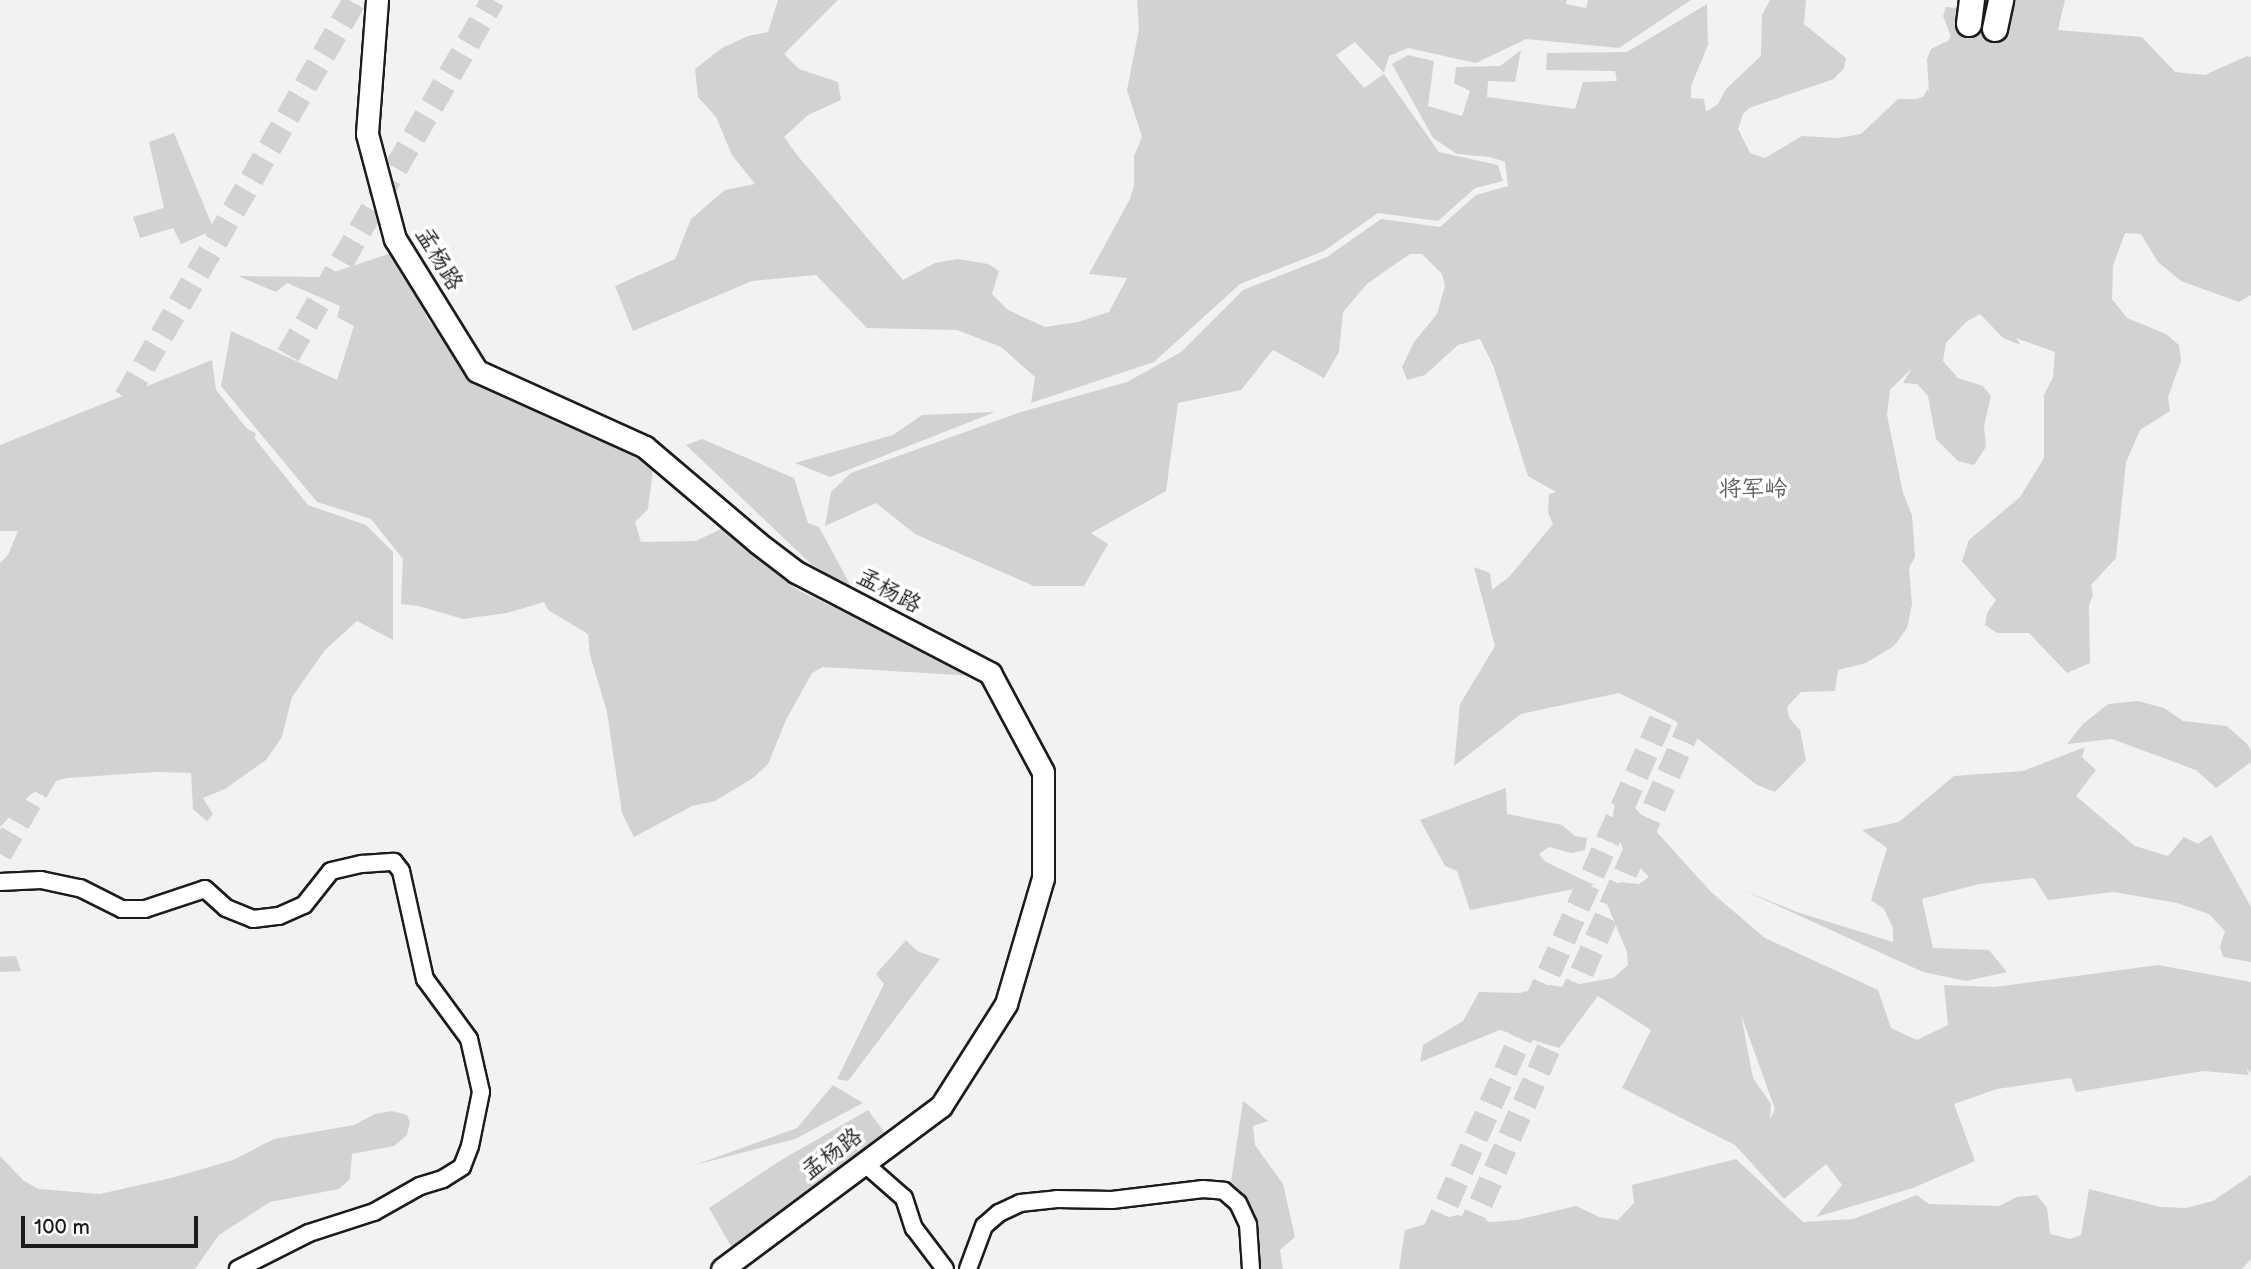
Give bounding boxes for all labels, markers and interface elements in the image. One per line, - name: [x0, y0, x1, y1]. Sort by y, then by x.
- street label: 孟杨路: [409, 222, 469, 296]
- park label: 将军岭: [1719, 475, 1787, 503]
- street label: 孟杨路: [852, 563, 926, 619]
- street label: 孟杨路: [796, 1122, 868, 1186]
- scale bar: [24, 1202, 201, 1246]
- text: 100 m: [34, 1215, 90, 1240]

